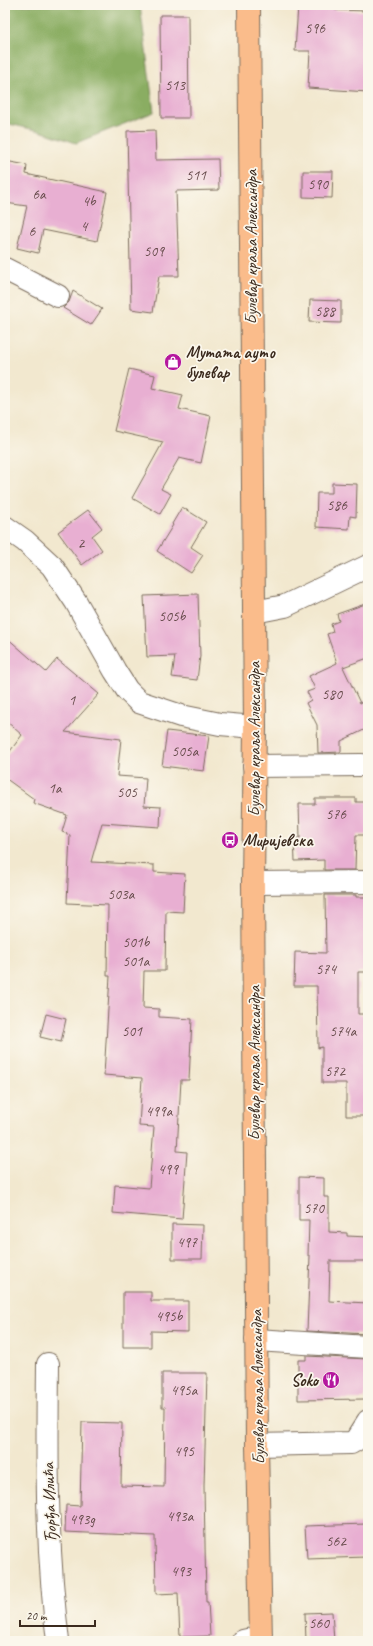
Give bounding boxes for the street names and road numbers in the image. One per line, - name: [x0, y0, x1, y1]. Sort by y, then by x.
- street label: Булевар краља Александра: [241, 168, 262, 324]
- street label: Булевар краља Александра: [244, 660, 265, 816]
- street label: Булевар краља Александра: [244, 984, 265, 1140]
- street label: Булевар краља Александра: [246, 1308, 269, 1465]
- street label: Ђорђа Илића: [38, 1461, 62, 1544]

